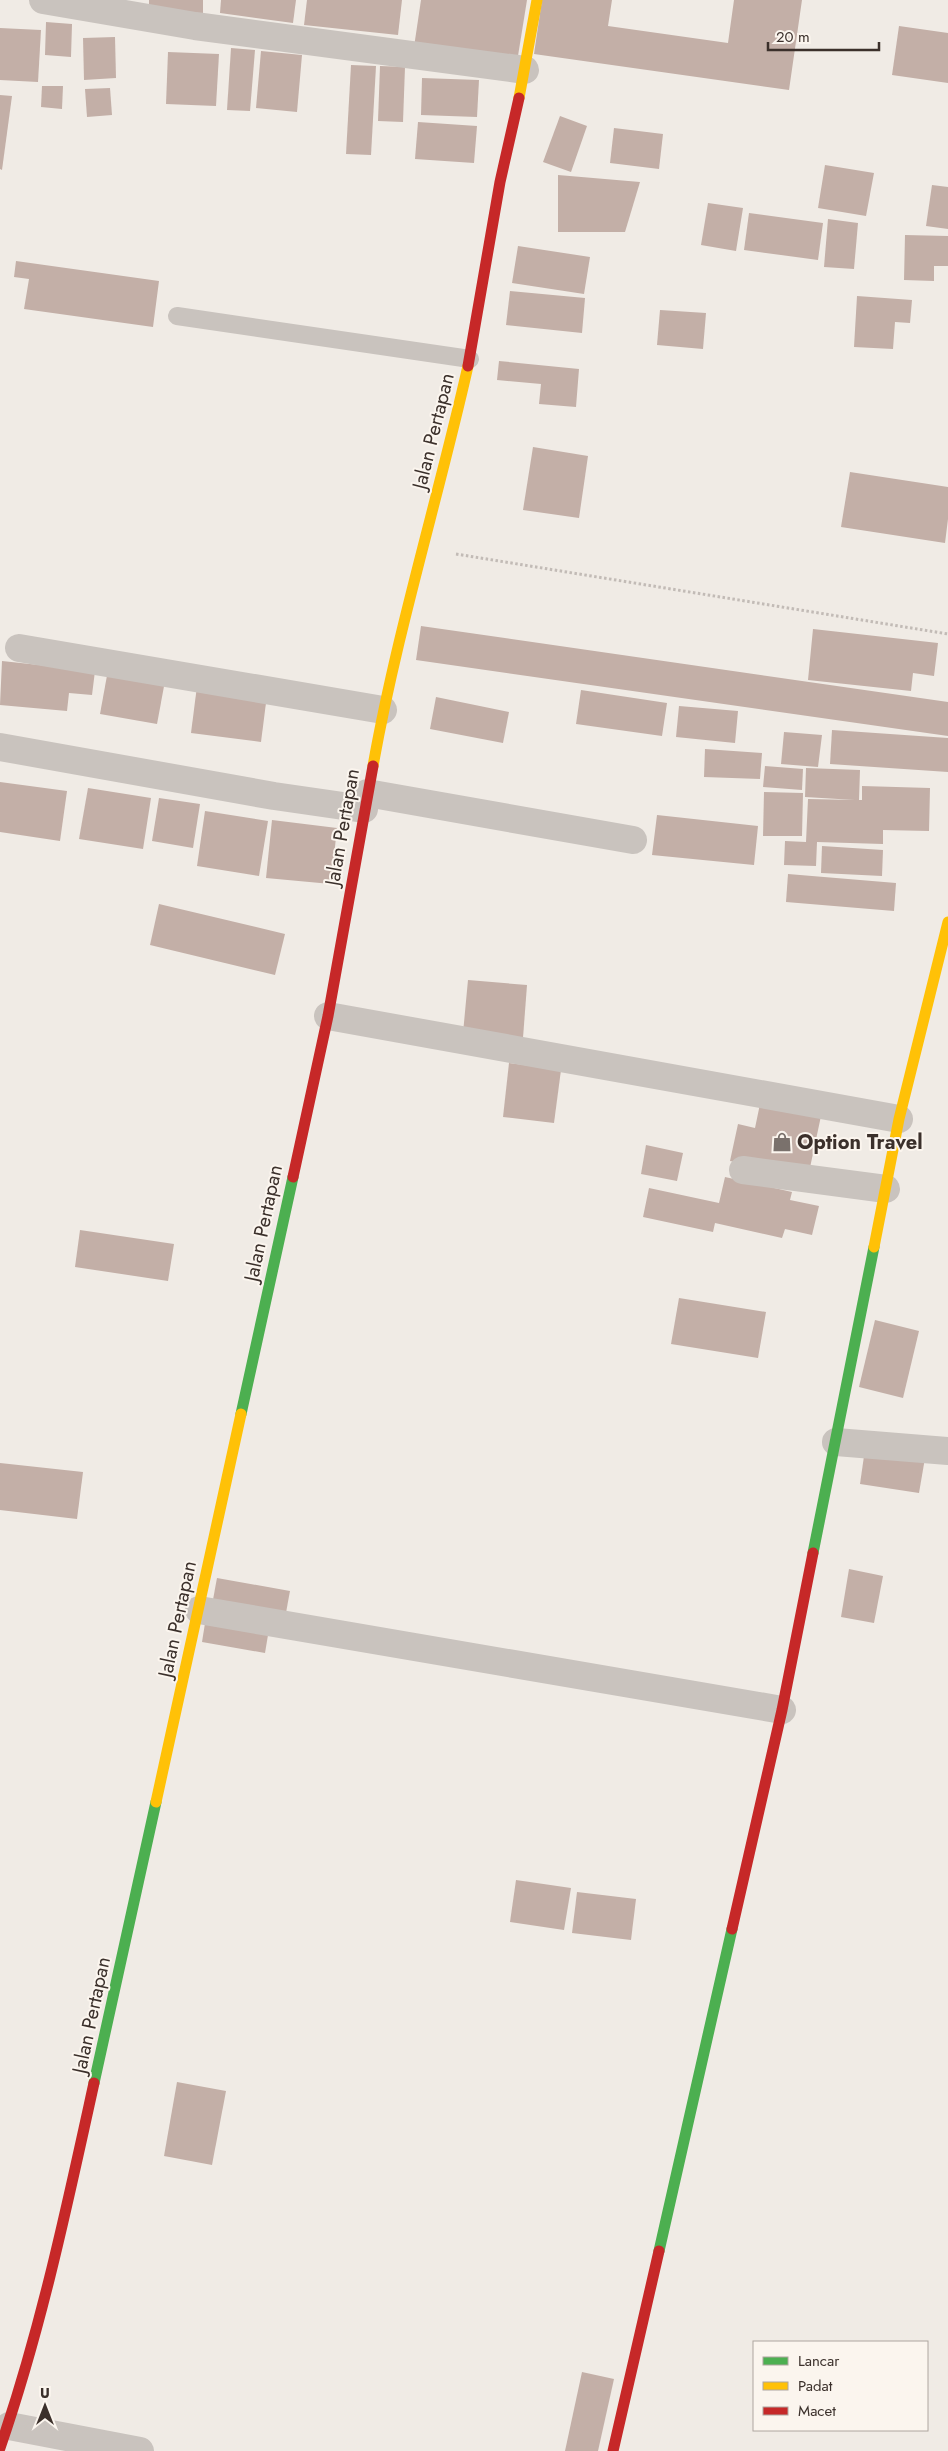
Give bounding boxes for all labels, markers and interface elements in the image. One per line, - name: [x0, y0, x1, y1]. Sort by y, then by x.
- scale bar: [768, 20, 879, 52]
- text: 20 m: [776, 26, 810, 48]
- street label: Jalan Pertapan: [404, 370, 462, 495]
- street label: Jalan Pertapan: [317, 766, 367, 891]
- place label: Option Travel: [797, 1128, 923, 1157]
- shop icon: Option Travel: [771, 1131, 793, 1153]
- street label: Jalan Pertapan: [236, 1162, 290, 1287]
- street label: Jalan Pertapan: [150, 1558, 204, 1683]
- street label: Jalan Pertapan: [64, 1954, 118, 2079]
- legend: [753, 2341, 928, 2431]
- text: Lancar: [798, 2350, 840, 2372]
- text: Padat: [798, 2375, 833, 2397]
- north arrow: [20, 2381, 70, 2431]
- text: U: [40, 2383, 50, 2403]
- text: Macet: [798, 2400, 836, 2422]

